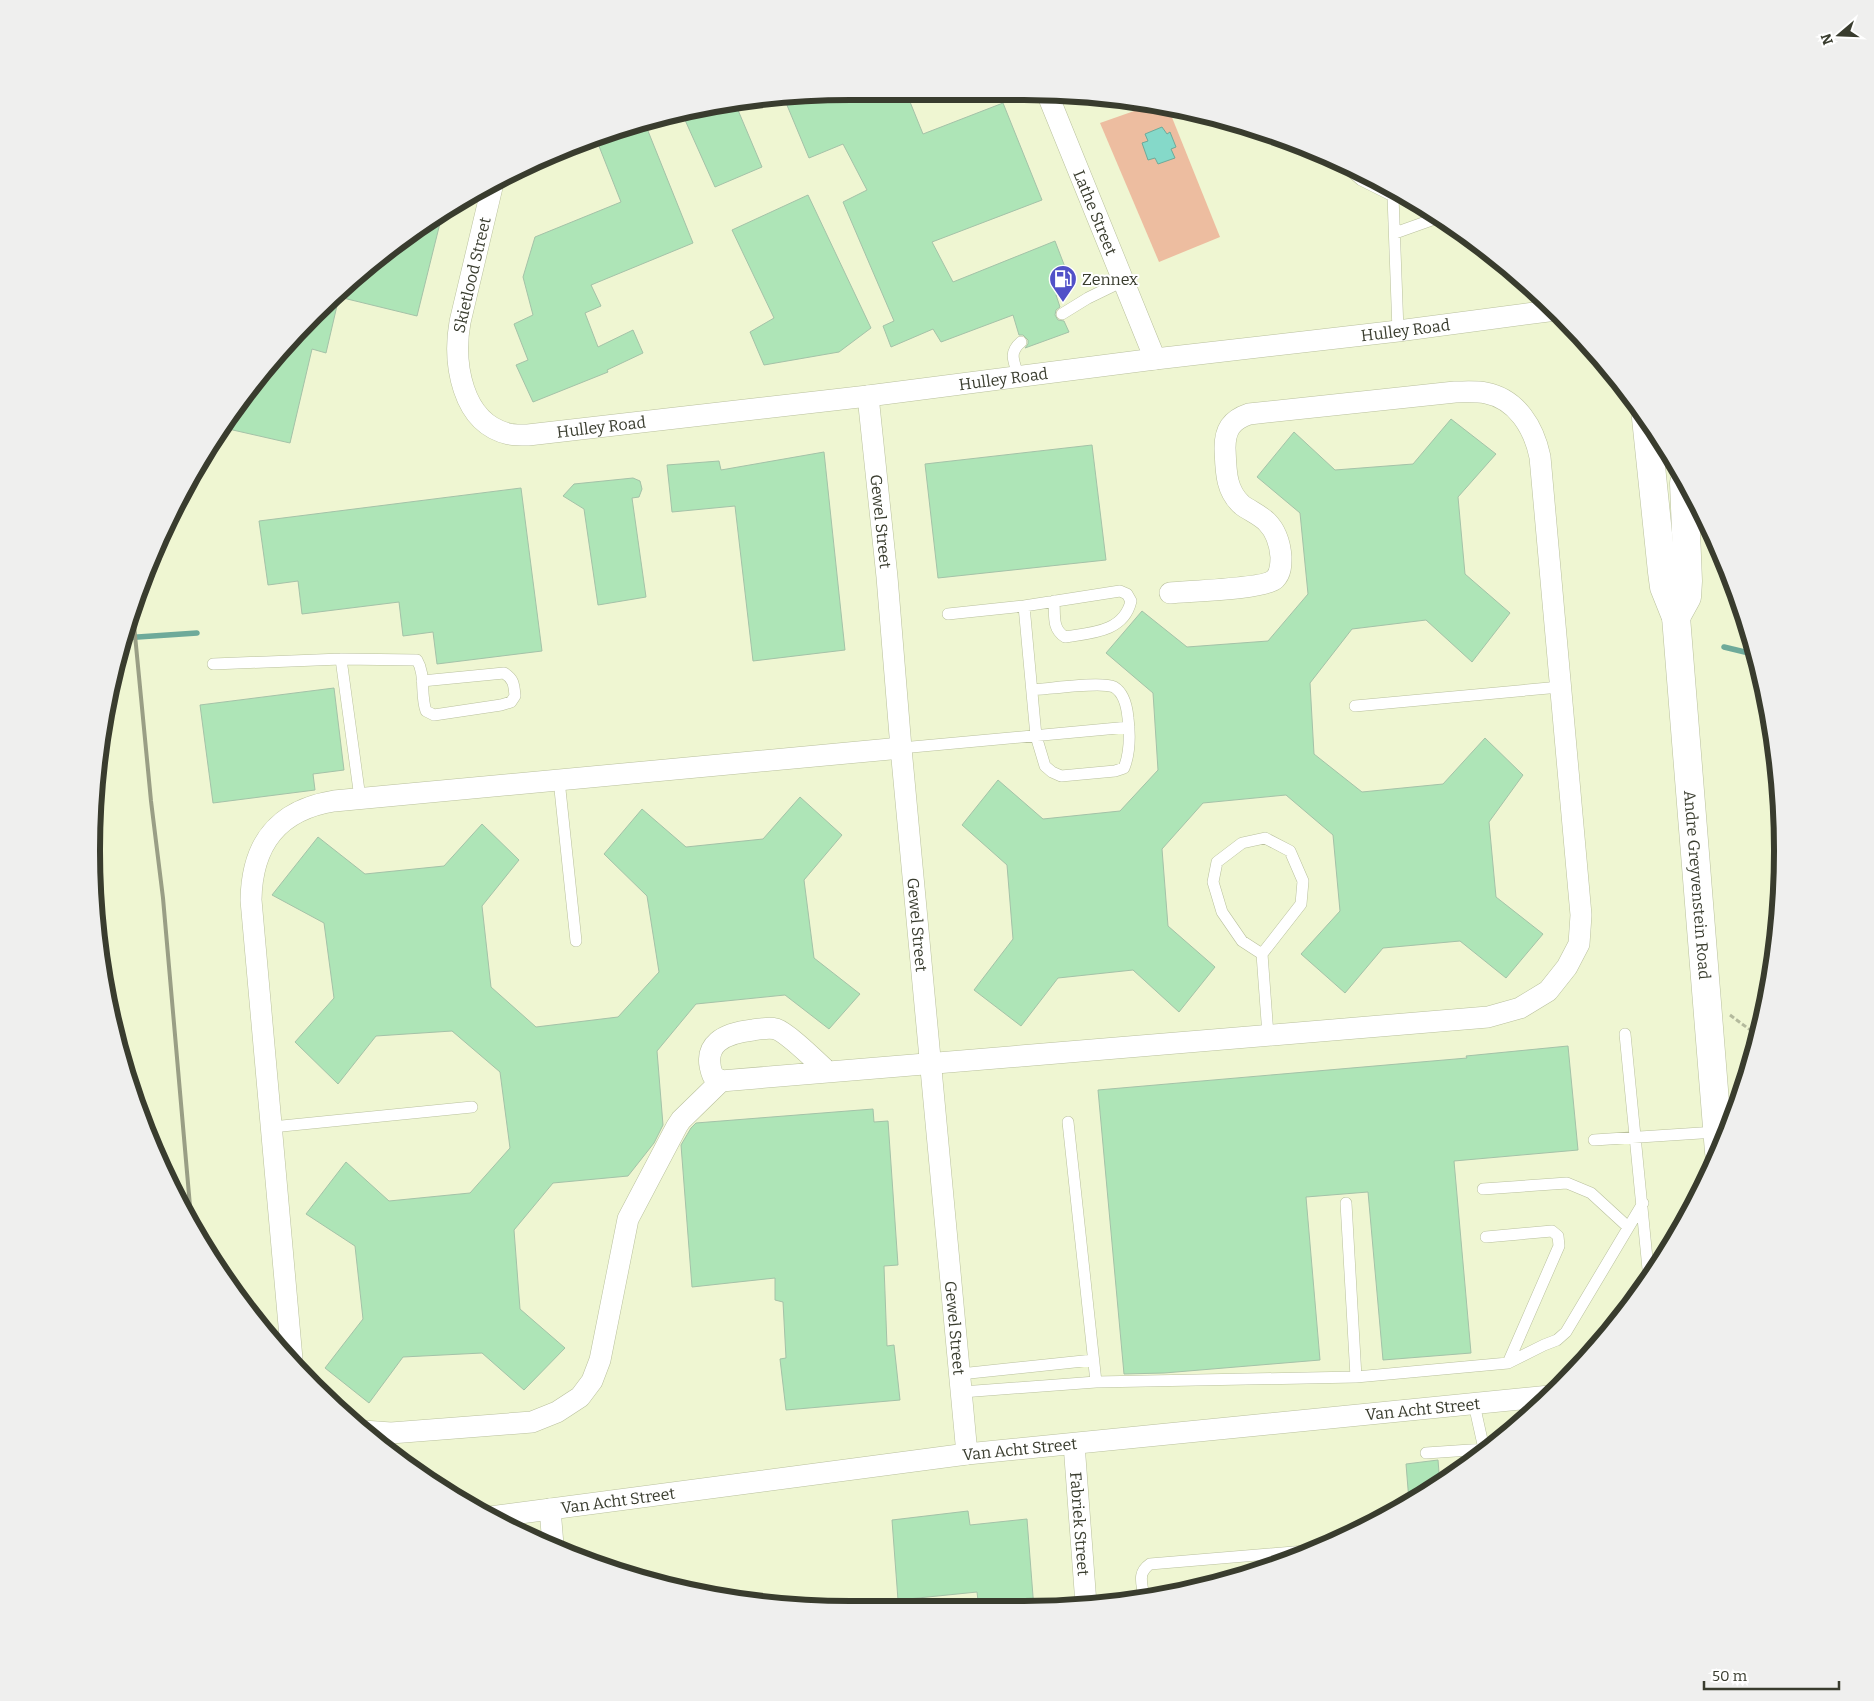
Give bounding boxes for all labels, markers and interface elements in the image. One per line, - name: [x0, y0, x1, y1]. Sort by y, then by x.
- north arrow: [1814, 10, 1864, 60]
- text: N: [1817, 31, 1837, 47]
- street label: Lathe Street: [1070, 167, 1121, 258]
- street label: Skietlood Street: [449, 215, 495, 335]
- fuel station icon: Zennex: [1048, 264, 1078, 303]
- place label: Zennex: [1082, 270, 1138, 289]
- street label: Hulley Road: [1360, 315, 1452, 345]
- street label: Hulley Road: [958, 363, 1049, 394]
- street label: Hulley Road: [556, 412, 647, 441]
- street label: Gewel Street: [867, 473, 896, 570]
- street label: Andre Greyvenstein Road: [1680, 789, 1715, 981]
- street label: Gewel Street: [904, 877, 931, 973]
- street label: Gewel Street: [941, 1280, 969, 1376]
- street label: Van Acht Street: [1364, 1394, 1481, 1424]
- street label: Van Acht Street: [961, 1434, 1078, 1464]
- street label: Fabriek Street: [1067, 1471, 1093, 1577]
- street label: Van Acht Street: [560, 1483, 676, 1517]
- scale bar: [1704, 1658, 1839, 1690]
- text: 50 m: [1712, 1667, 1748, 1685]

